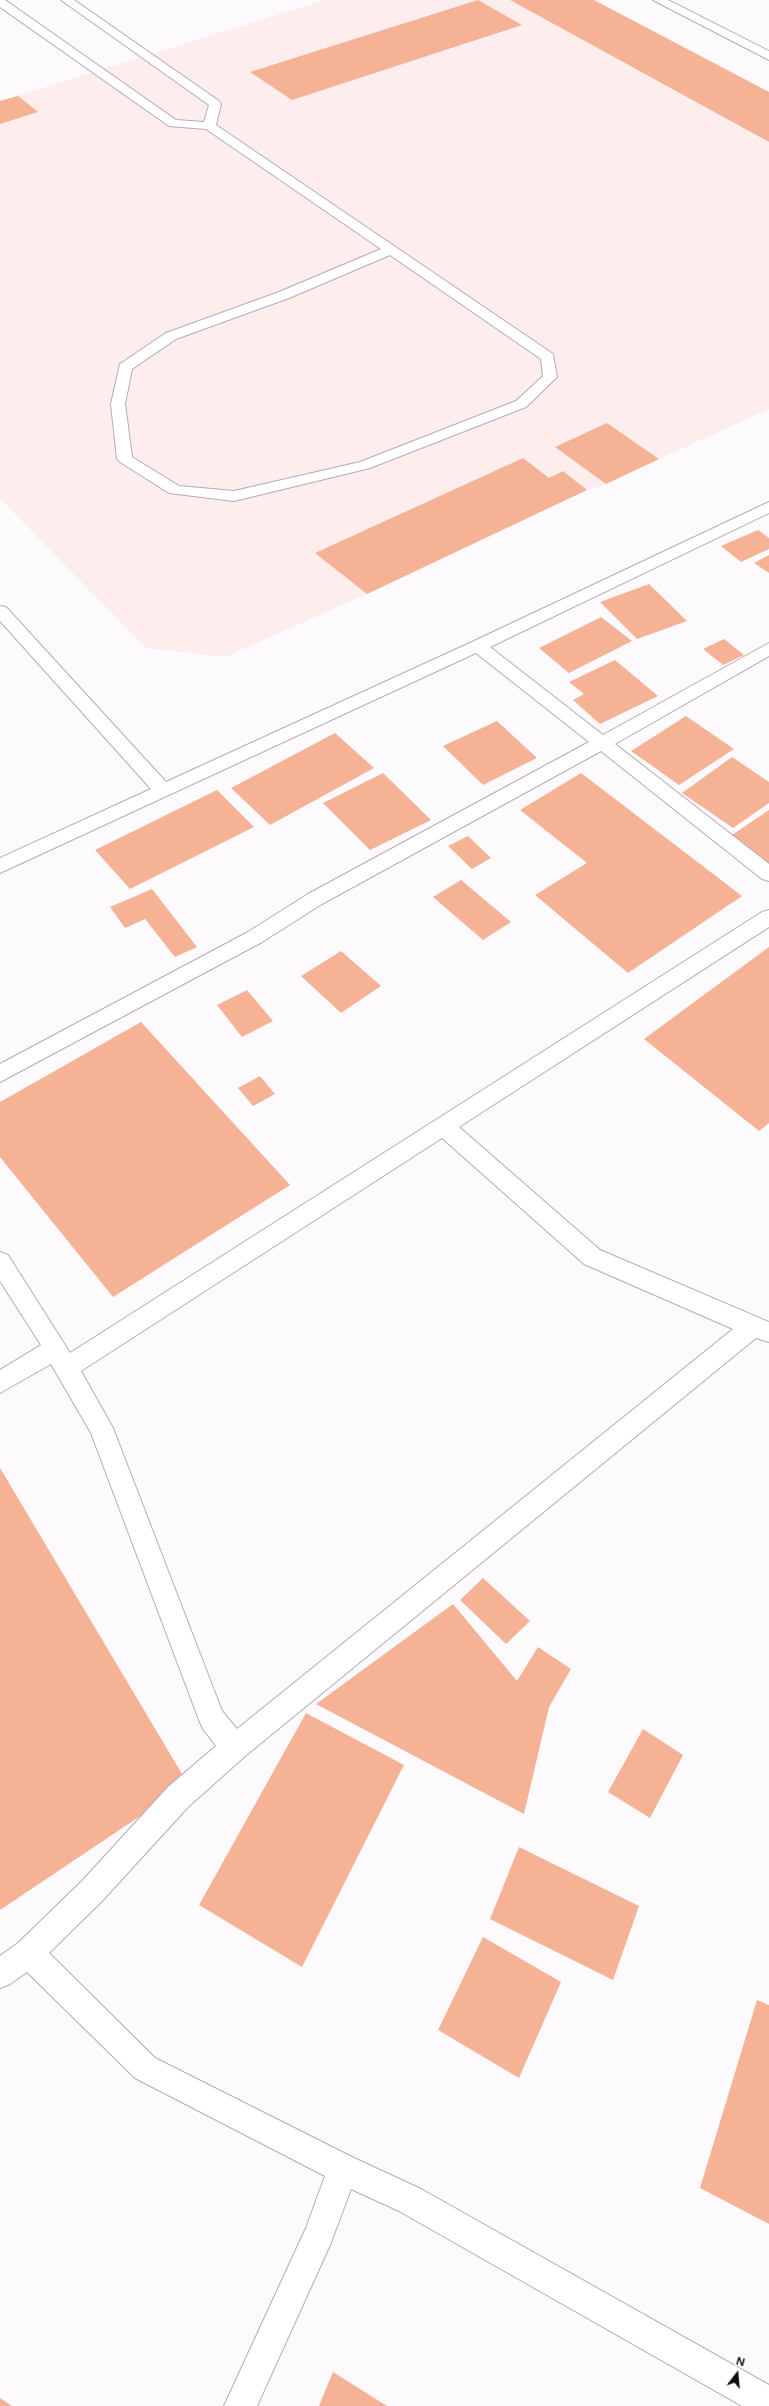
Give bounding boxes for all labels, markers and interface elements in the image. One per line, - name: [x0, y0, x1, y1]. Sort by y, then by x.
- north arrow: [717, 2354, 757, 2394]
- text: N: [735, 2355, 746, 2369]

